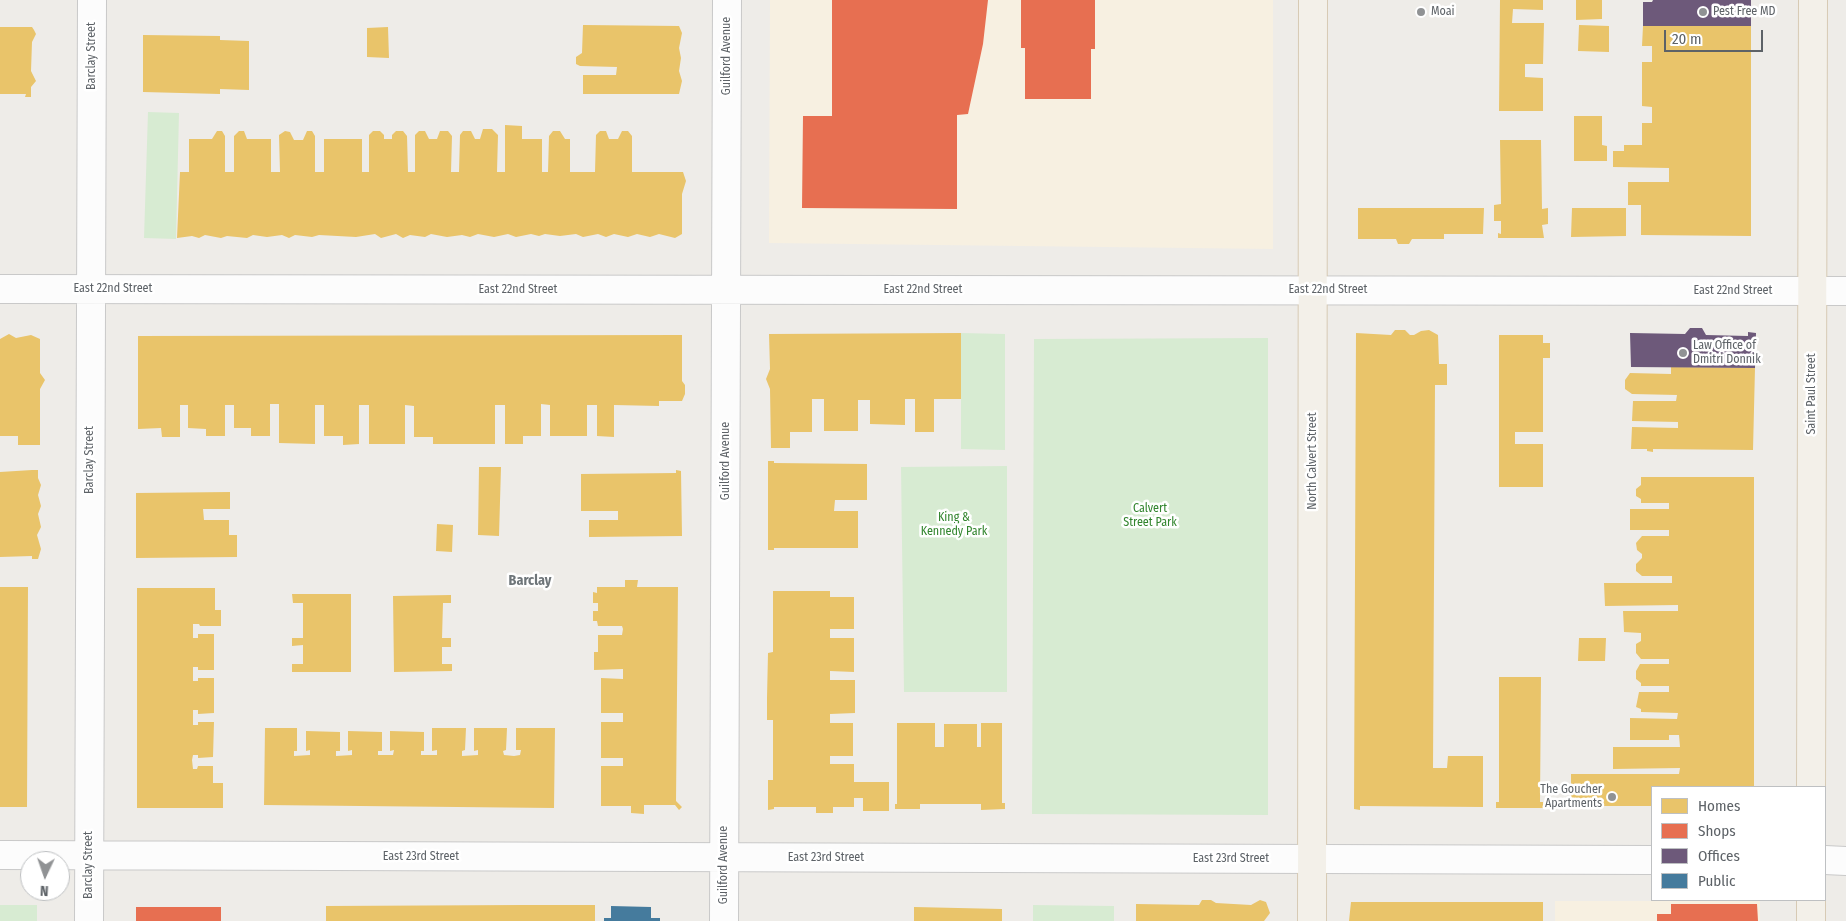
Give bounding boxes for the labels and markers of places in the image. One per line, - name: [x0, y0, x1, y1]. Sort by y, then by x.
- place label: Moai: [1431, 5, 1455, 19]
- place label: Pest Free MD: [1713, 5, 1776, 19]
- marker: Moai: [1415, 6, 1427, 18]
- marker: Pest Free MD: [1697, 6, 1709, 18]
- place label: Law Office of Dmitri Donnik: [1693, 339, 1761, 367]
- marker: Law Office of Dmitri Donnik: [1677, 347, 1689, 359]
- place label: The Goucher Apartments: [1540, 783, 1602, 811]
- marker: The Goucher Apartments: [1606, 791, 1618, 803]

